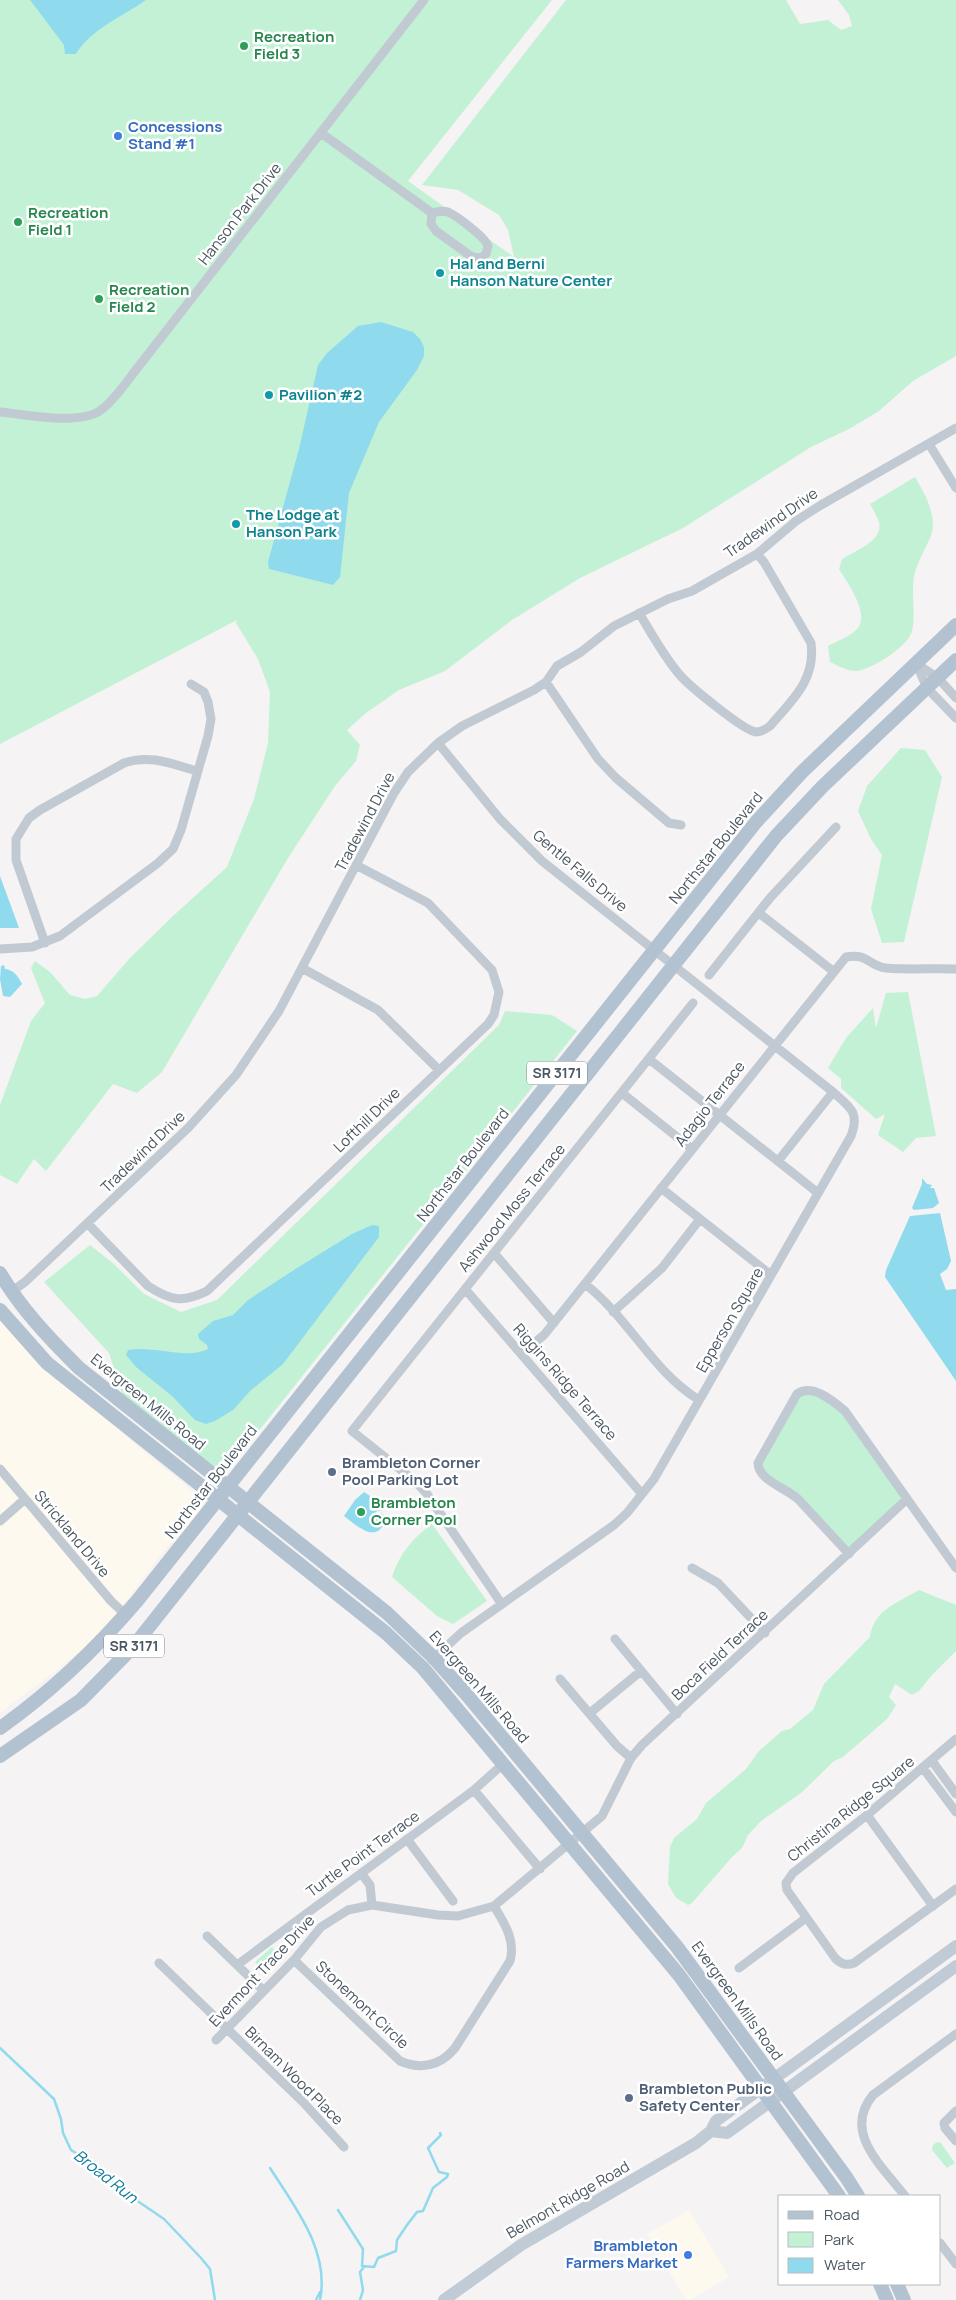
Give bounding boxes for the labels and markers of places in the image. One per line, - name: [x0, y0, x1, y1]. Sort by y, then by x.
- place label: Recreation Field 3: [254, 26, 334, 64]
- marker: Recreation Field 3: [238, 40, 250, 52]
- place label: Concessions Stand #1: [128, 116, 222, 154]
- marker: Concessions Stand #1: [112, 130, 124, 142]
- place label: Recreation Field 1: [28, 202, 108, 240]
- marker: Recreation Field 1: [12, 216, 24, 228]
- place label: Hal and Berni Hanson Nature Center: [450, 253, 612, 291]
- marker: Hal and Berni Hanson Nature Center: [434, 267, 446, 279]
- place label: Recreation Field 2: [109, 279, 189, 317]
- marker: Recreation Field 2: [93, 293, 105, 305]
- place label: Pavilion #2: [279, 384, 362, 405]
- marker: Pavilion #2: [263, 389, 275, 401]
- place label: The Lodge at Hanson Park: [246, 504, 339, 542]
- marker: The Lodge at Hanson Park: [230, 518, 242, 530]
- place label: Brambleton Corner Pool Parking Lot: [342, 1452, 480, 1490]
- marker: Brambleton Corner Pool Parking Lot: [326, 1466, 338, 1478]
- place label: Brambleton Corner Pool: [371, 1492, 457, 1530]
- marker: Brambleton Corner Pool: [355, 1506, 367, 1518]
- place label: Brambleton Public Safety Center: [639, 2078, 772, 2116]
- marker: Brambleton Public Safety Center: [623, 2092, 635, 2104]
- place label: Brambleton Farmers Market: [566, 2235, 678, 2273]
- marker: Brambleton Farmers Market: [682, 2249, 694, 2261]

